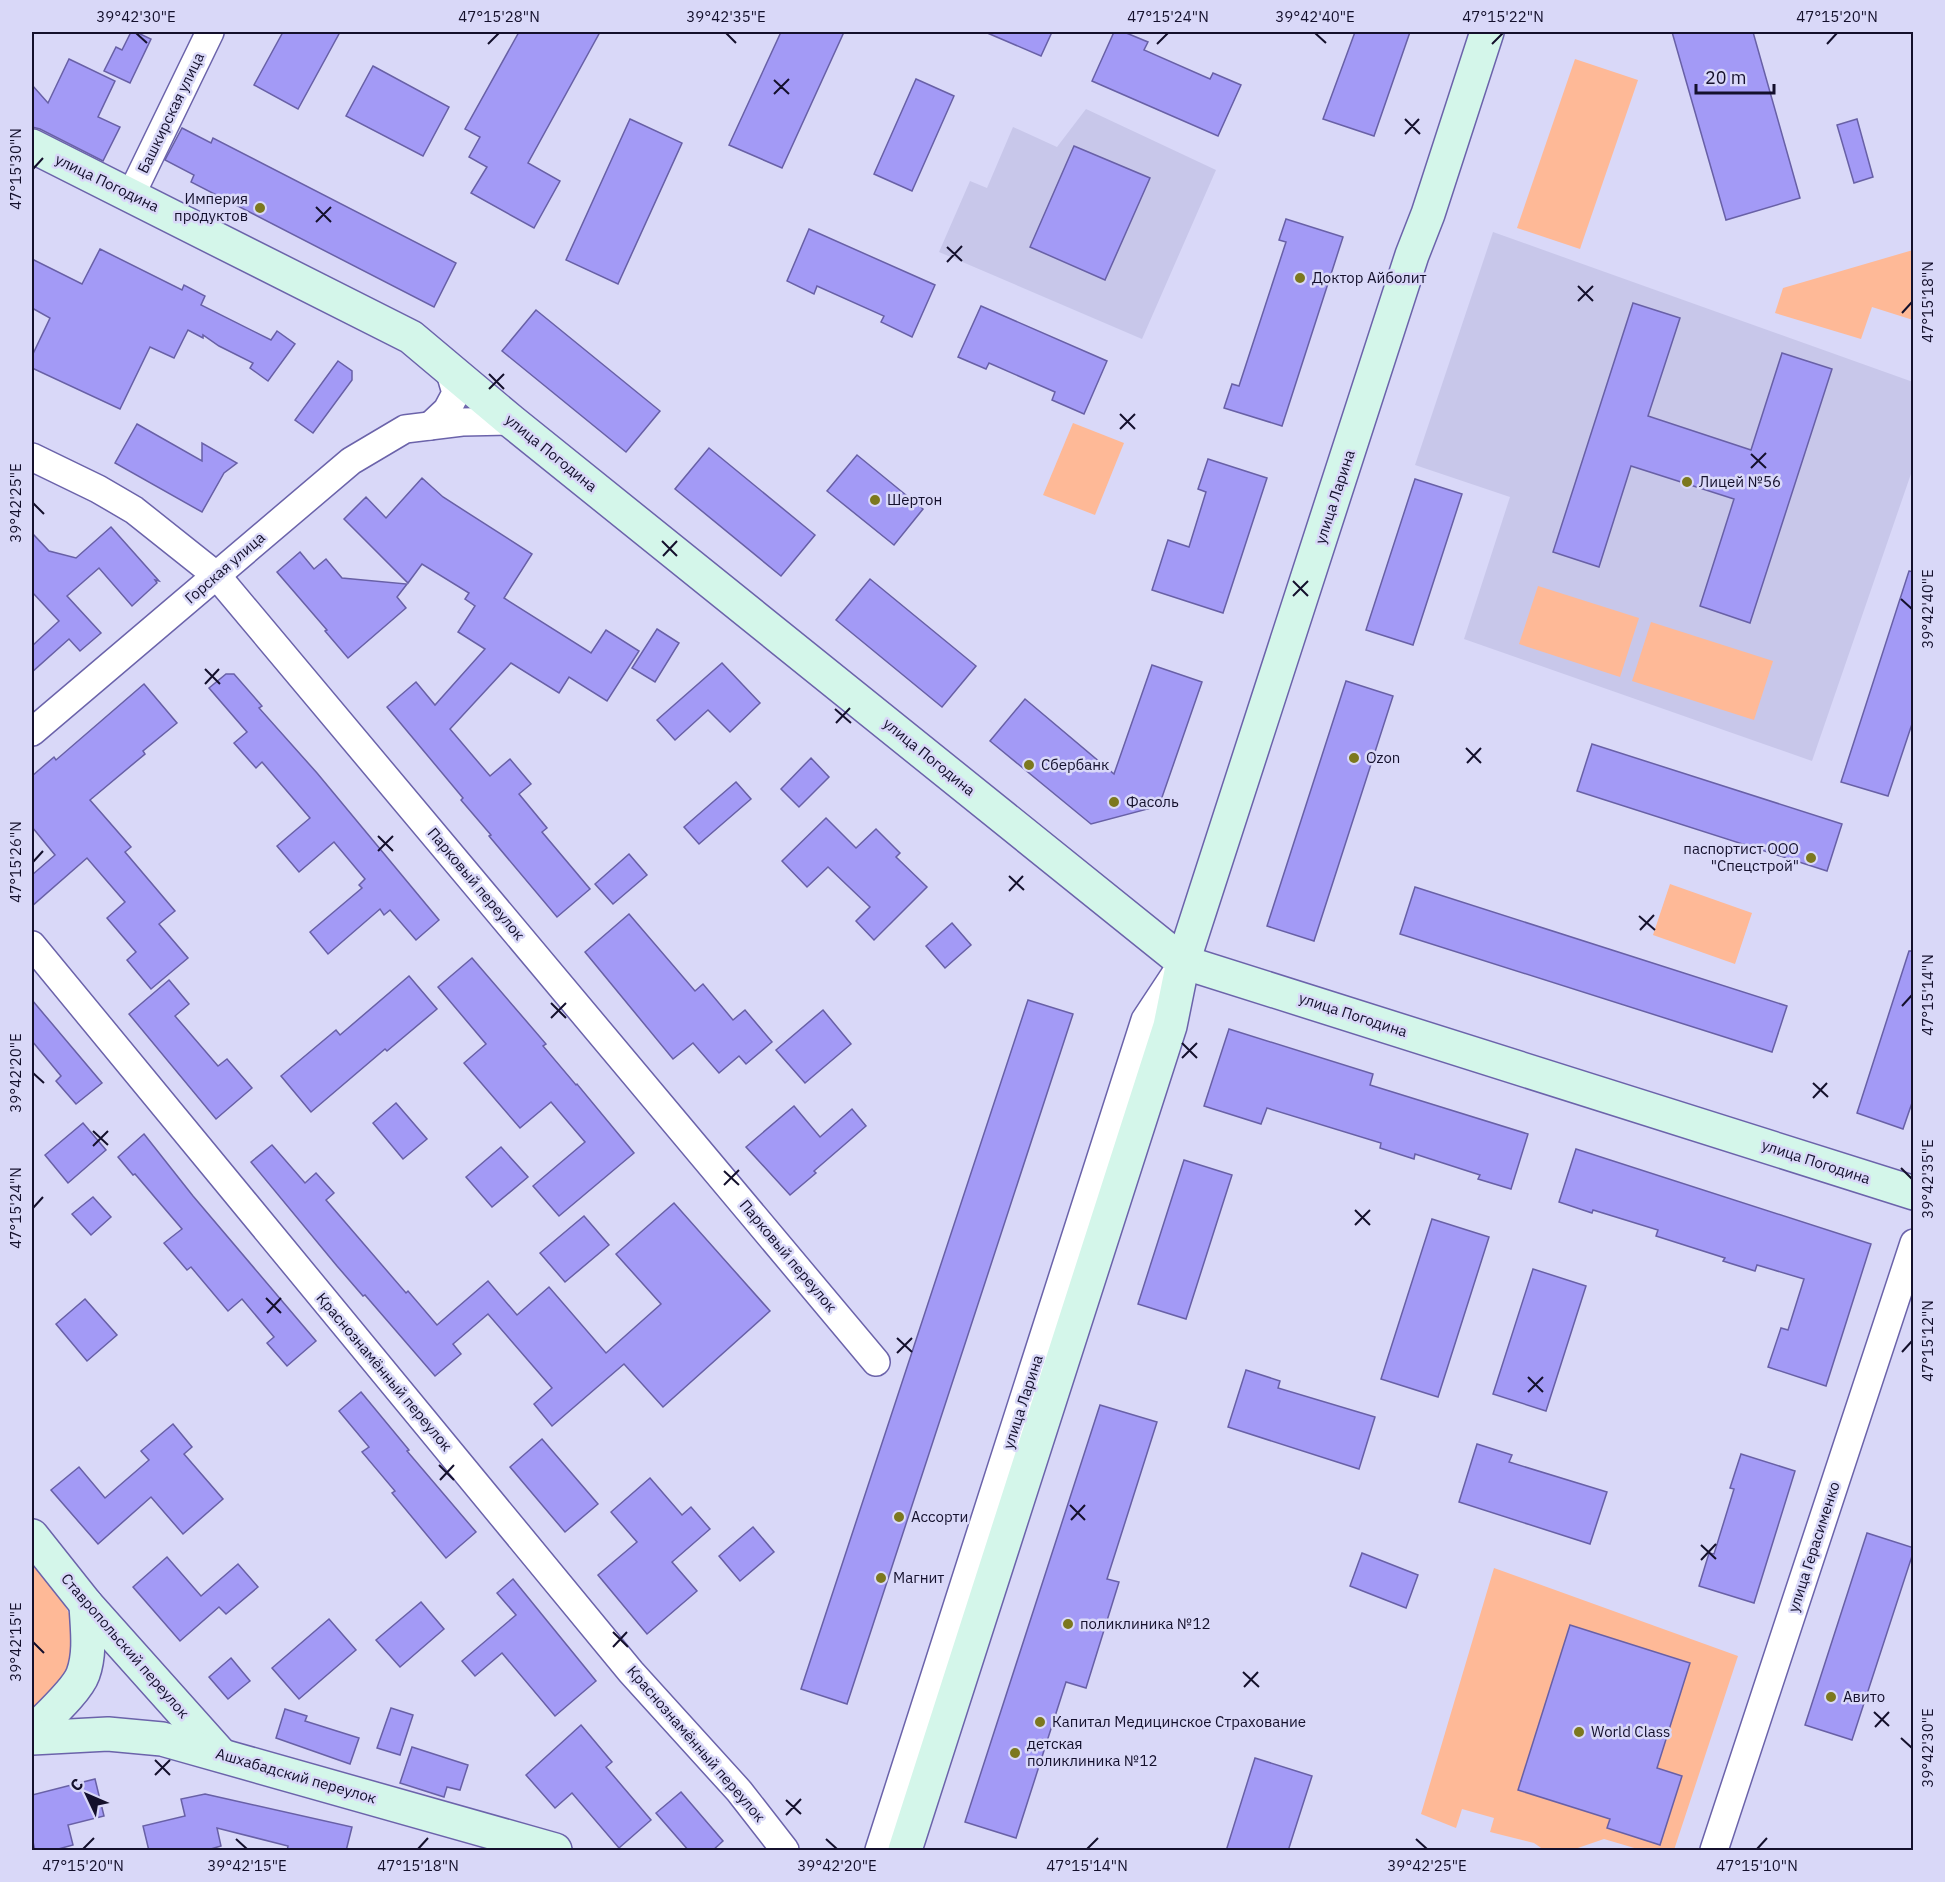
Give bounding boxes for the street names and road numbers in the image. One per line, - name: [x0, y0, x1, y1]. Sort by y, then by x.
- street label: Башкирская улица: [133, 49, 208, 176]
- street label: улица Погодина: [52, 149, 162, 216]
- street label: улица Погодина: [501, 410, 601, 496]
- street label: улица Ларина: [1310, 447, 1359, 546]
- street label: Горская улица: [181, 528, 269, 608]
- street label: улица Погодина: [879, 714, 979, 800]
- street label: Парковый переулок: [424, 824, 529, 944]
- street label: улица Погодина: [1296, 988, 1410, 1041]
- street label: улица Погодина: [1759, 1135, 1873, 1188]
- street label: Парковый переулок: [736, 1196, 841, 1316]
- street label: Краснознамённый переулок: [312, 1288, 456, 1455]
- street label: улица Ларина: [998, 1352, 1047, 1451]
- street label: улица Герасименко: [1783, 1479, 1844, 1615]
- street label: Ставропольский переулок: [57, 1569, 194, 1722]
- street label: Краснознамённый переулок: [623, 1661, 770, 1826]
- street label: Ашхабадский переулок: [214, 1744, 379, 1808]

